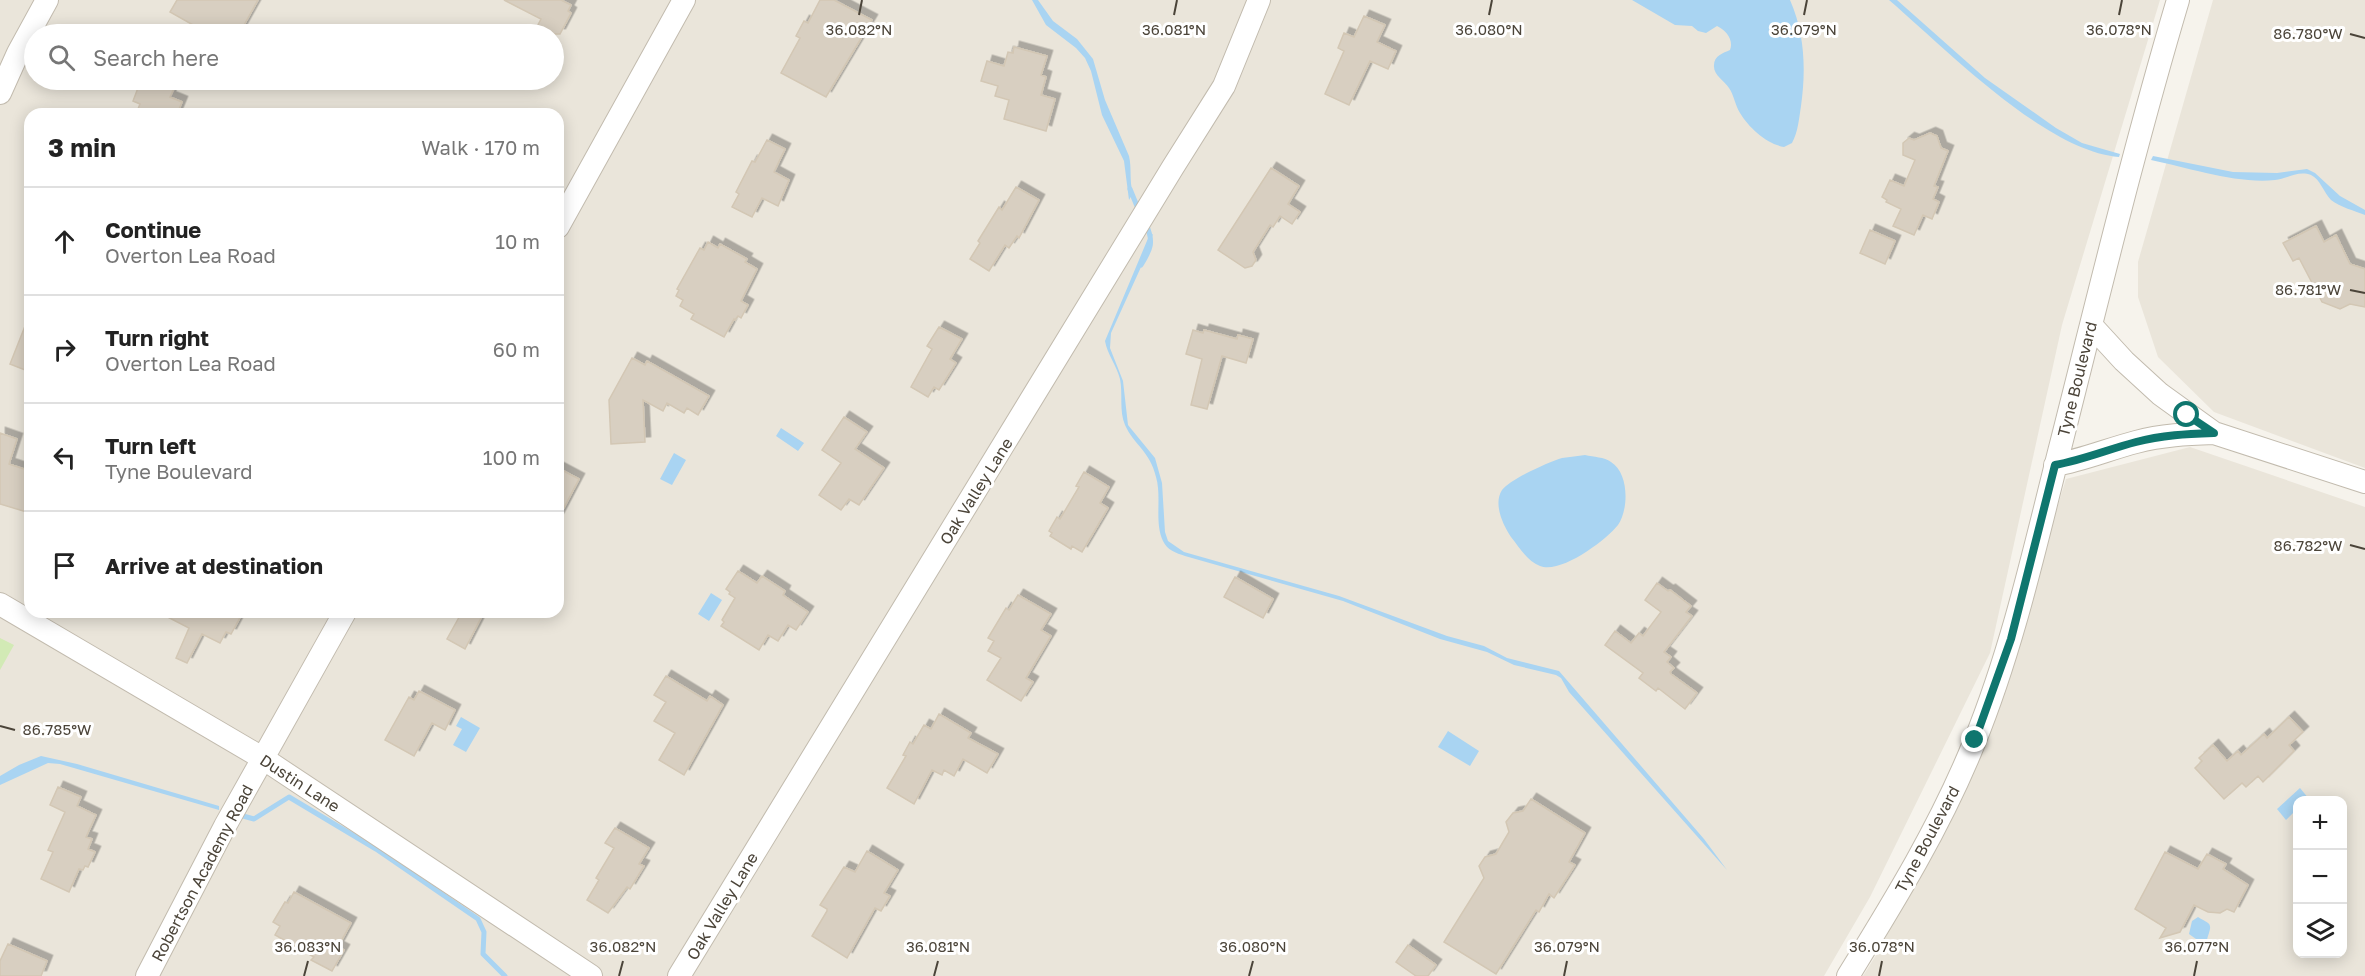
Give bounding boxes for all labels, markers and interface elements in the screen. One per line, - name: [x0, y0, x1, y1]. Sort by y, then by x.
- text: 36.082°N: [826, 20, 892, 38]
- text: 36.081°N: [1142, 20, 1206, 38]
- text: 36.080°N: [1455, 20, 1523, 38]
- text: 36.079°N: [1771, 20, 1837, 38]
- text: 36.078°N: [2086, 20, 2152, 38]
- search box: [24, 24, 564, 90]
- text: 86.780°W: [2273, 24, 2343, 42]
- icon: search: [45, 41, 78, 74]
- text: Search here: [93, 44, 219, 71]
- text: 3 min: [48, 132, 116, 163]
- text: Walk · 170 m: [421, 135, 540, 159]
- text: Continue: [105, 216, 201, 243]
- icon: ahead: [48, 225, 81, 258]
- text: 10 m: [495, 229, 540, 253]
- text: Overton Lea Road: [105, 243, 276, 267]
- text: 86.781°W: [2275, 280, 2341, 298]
- street label: Tyne Boulevard: [2053, 319, 2101, 439]
- text: Turn right: [105, 324, 209, 351]
- icon: right: [48, 333, 81, 366]
- text: 60 m: [493, 337, 540, 361]
- text: Overton Lea Road: [105, 351, 276, 375]
- route start: [2173, 401, 2199, 427]
- text: Turn left: [105, 432, 196, 459]
- street label: Oak Valley Lane: [935, 434, 1017, 548]
- icon: left: [48, 441, 81, 474]
- text: 100 m: [483, 445, 540, 469]
- text: Tyne Boulevard: [105, 459, 253, 483]
- text: 86.782°W: [2274, 536, 2342, 554]
- icon: arrive: [48, 549, 81, 582]
- text: Arrive at destination: [105, 552, 323, 579]
- text: 86.785°W: [23, 720, 91, 738]
- route end: [1961, 726, 1987, 752]
- street label: Dustin Lane: [256, 750, 344, 816]
- street label: Robertson Academy Road: [147, 781, 257, 965]
- street label: Tyne Boulevard: [1890, 782, 1964, 896]
- map controls: [2293, 796, 2347, 958]
- button: +: [2293, 796, 2347, 850]
- street label: Oak Valley Lane: [682, 848, 762, 964]
- button: −: [2293, 850, 2347, 904]
- button: layers: [2293, 904, 2347, 958]
- text: 36.083°N: [275, 937, 341, 955]
- text: 36.082°N: [590, 937, 656, 955]
- text: 36.081°N: [906, 937, 970, 955]
- text: 36.080°N: [1219, 937, 1287, 955]
- text: 36.079°N: [1534, 937, 1600, 955]
- text: 36.078°N: [1849, 937, 1915, 955]
- text: 36.077°N: [2165, 937, 2229, 955]

